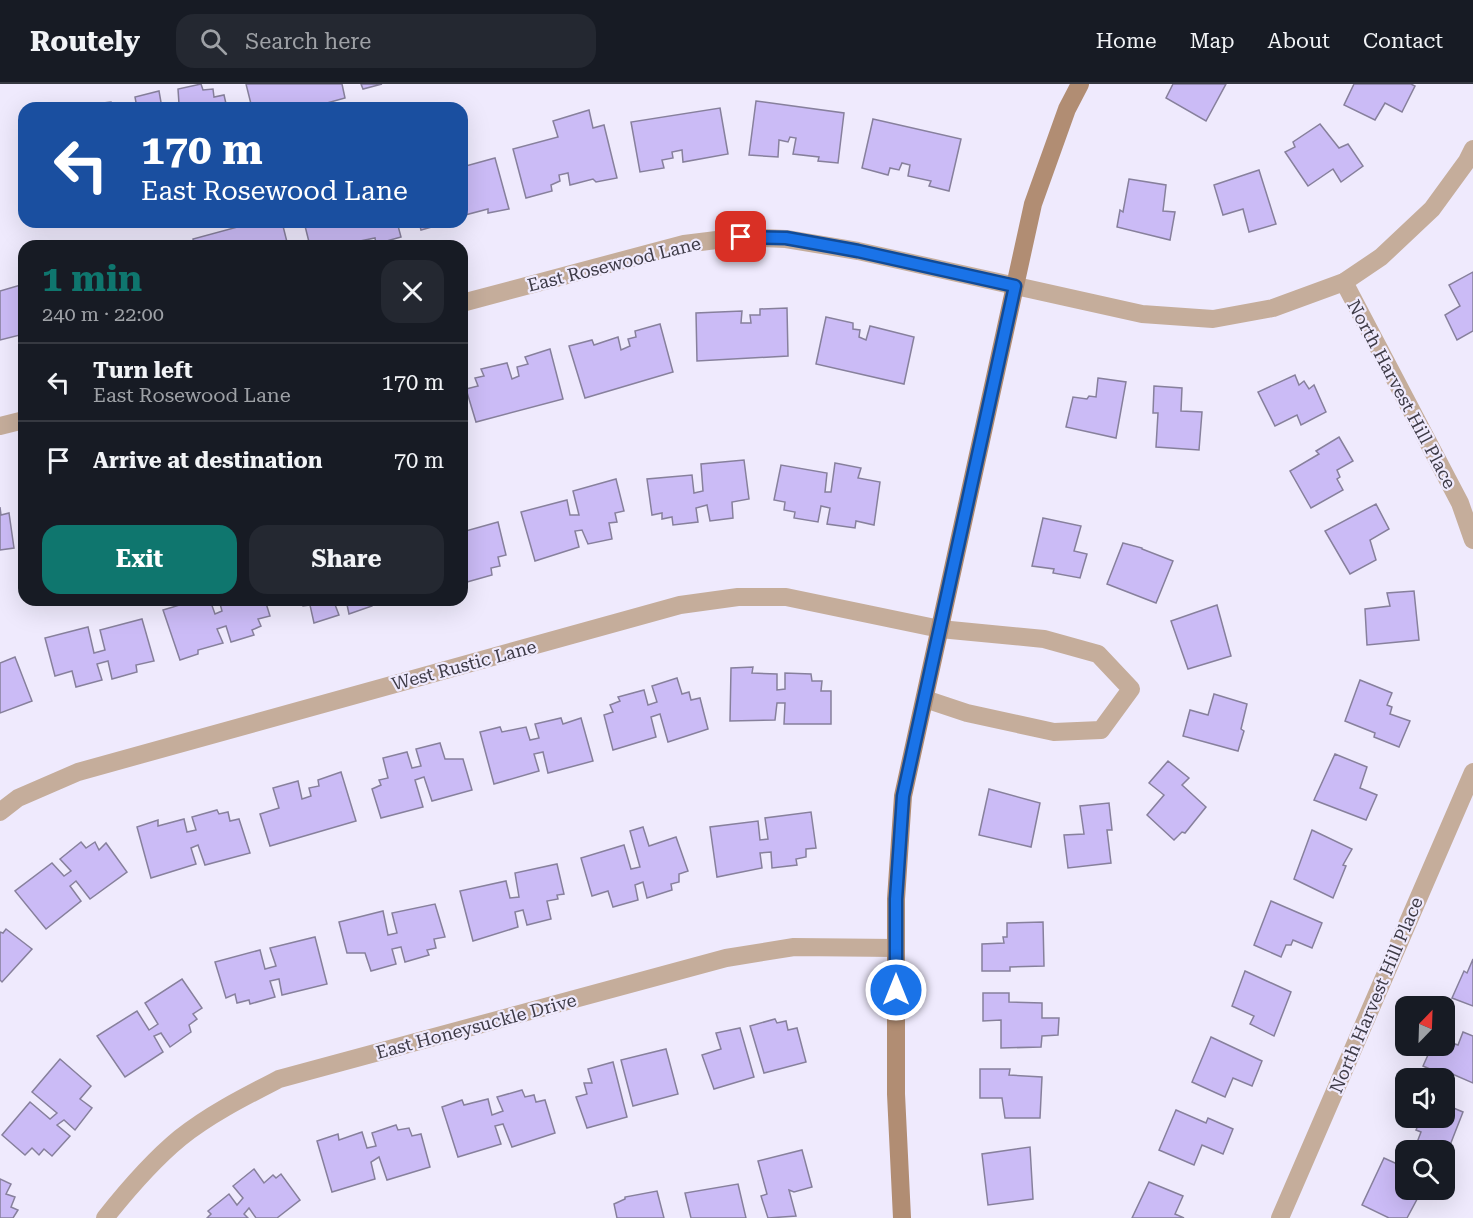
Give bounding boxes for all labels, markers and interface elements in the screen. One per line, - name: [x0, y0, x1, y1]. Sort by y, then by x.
- search box: [176, 14, 596, 68]
- text: Routely: [30, 25, 140, 58]
- icon: search: [197, 25, 230, 58]
- text: Search here: [245, 29, 371, 54]
- text: Home: [1096, 29, 1157, 53]
- text: Map: [1190, 29, 1235, 53]
- text: About: [1268, 29, 1330, 53]
- text: Contact: [1363, 29, 1443, 53]
- text: 170 m: [141, 125, 263, 174]
- icon: left: [42, 126, 120, 204]
- text: East Rosewood Lane: [141, 175, 408, 207]
- pin: [715, 211, 766, 262]
- icon: arrive: [724, 220, 757, 253]
- street label: East Rosewood Lane: [525, 232, 703, 296]
- text: 1 min: [42, 258, 142, 300]
- button: close: [381, 260, 444, 323]
- street label: North Harvest Hill Place: [1343, 296, 1461, 492]
- text: 240 m · 22:00: [42, 302, 164, 326]
- text: Turn left: [93, 358, 193, 383]
- icon: left: [42, 366, 75, 399]
- text: 170 m: [381, 370, 444, 395]
- text: East Rosewood Lane: [93, 383, 291, 407]
- icon: arrive: [42, 444, 75, 477]
- text: Arrive at destination: [93, 448, 322, 473]
- text: 70 m: [394, 448, 444, 473]
- button: Exit: [42, 525, 237, 594]
- button: Share: [249, 525, 444, 594]
- street label: West Rustic Lane: [389, 636, 539, 694]
- street label: North Harvest Hill Place: [1325, 894, 1427, 1096]
- position arrow: [864, 958, 928, 1022]
- street label: East Honeysuckle Drive: [374, 989, 579, 1063]
- north arrow: [1395, 996, 1455, 1056]
- map controls: [1395, 996, 1455, 1200]
- button: sound: [1395, 1068, 1455, 1128]
- button: search: [1395, 1140, 1455, 1200]

